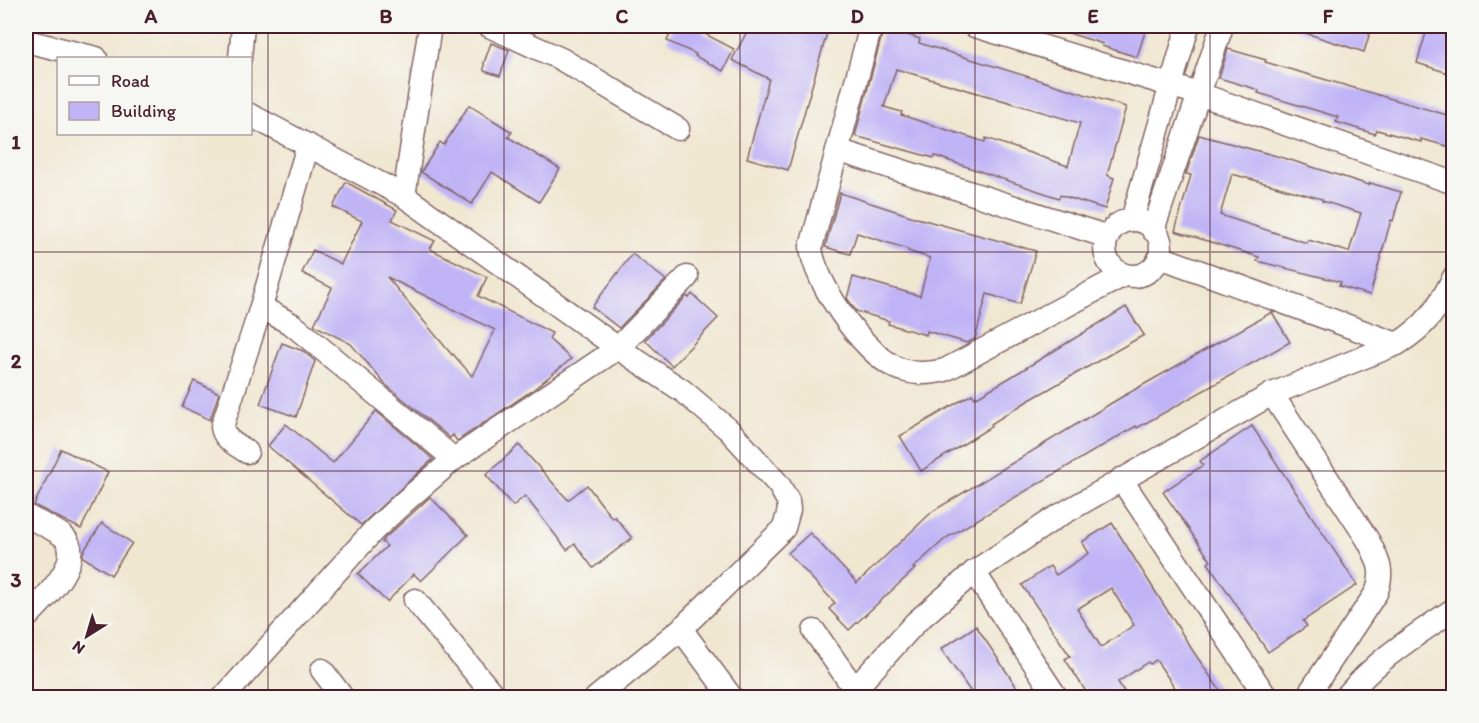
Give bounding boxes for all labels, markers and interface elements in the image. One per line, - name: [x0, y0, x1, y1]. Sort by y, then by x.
- text: A: [144, 4, 158, 28]
- text: B: [380, 4, 393, 28]
- text: C: [616, 4, 629, 28]
- text: D: [850, 4, 864, 28]
- text: E: [1087, 4, 1099, 28]
- text: F: [1323, 4, 1334, 28]
- legend: [57, 57, 252, 135]
- text: Road: [111, 70, 150, 92]
- text: Building: [111, 100, 177, 122]
- text: 1: [11, 130, 21, 154]
- text: 2: [11, 349, 22, 373]
- text: 3: [11, 568, 22, 592]
- north arrow: [57, 606, 117, 666]
- text: N: [68, 637, 88, 658]

